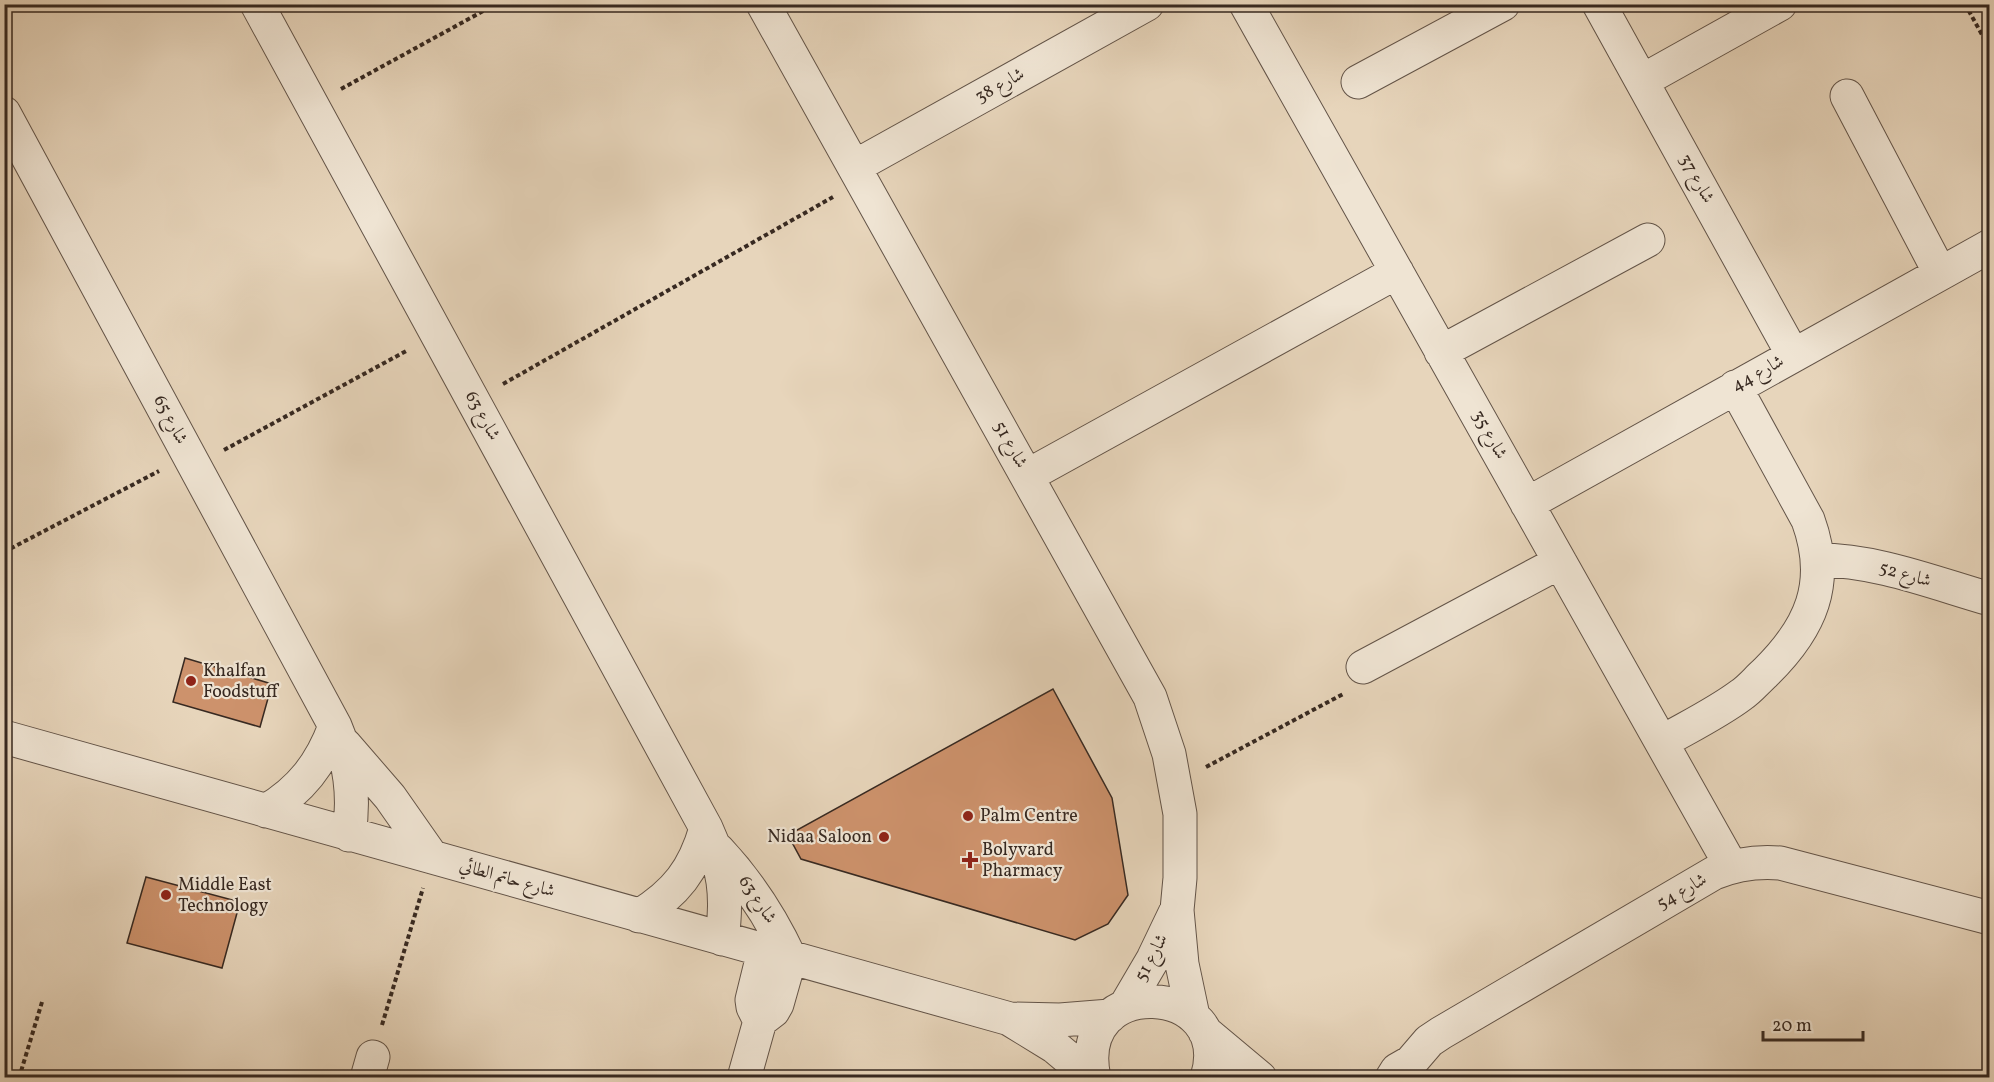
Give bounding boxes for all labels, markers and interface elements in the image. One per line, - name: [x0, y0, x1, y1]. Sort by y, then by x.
- street label: شارع 38: [971, 62, 1030, 111]
- street label: شارع 37: [1671, 150, 1720, 209]
- street label: شارع 44: [1727, 349, 1789, 399]
- street label: شارع 63: [457, 387, 506, 446]
- street label: شارع 65: [146, 391, 193, 450]
- street label: شارع 35: [1464, 406, 1513, 465]
- street label: شارع 51: [986, 417, 1033, 474]
- street label: شارع 52: [1876, 556, 1934, 595]
- place label: Khalfan Foodstuff: [203, 659, 280, 705]
- marker: Khalfan Foodstuff: [184, 674, 198, 688]
- place label: Palm Centre: [980, 804, 1078, 829]
- marker: Palm Centre: [961, 809, 975, 823]
- place label: Nidaa Saloon: [767, 825, 872, 850]
- marker: Nidaa Saloon: [877, 830, 891, 844]
- place label: Bolyvard Pharmacy: [982, 838, 1063, 884]
- street label: شارع حاتم الطائي: [456, 853, 558, 907]
- marker: Bolyvard Pharmacy: [963, 853, 977, 867]
- street label: شارع 54: [1652, 868, 1712, 917]
- street label: شارع 63: [731, 871, 782, 930]
- place label: Middle East Technology: [178, 873, 272, 919]
- marker: Middle East Technology: [159, 888, 173, 902]
- street label: شارع 51: [1129, 930, 1176, 987]
- scale bar: [1763, 1004, 1864, 1042]
- text: 20 m: [1772, 1014, 1812, 1039]

